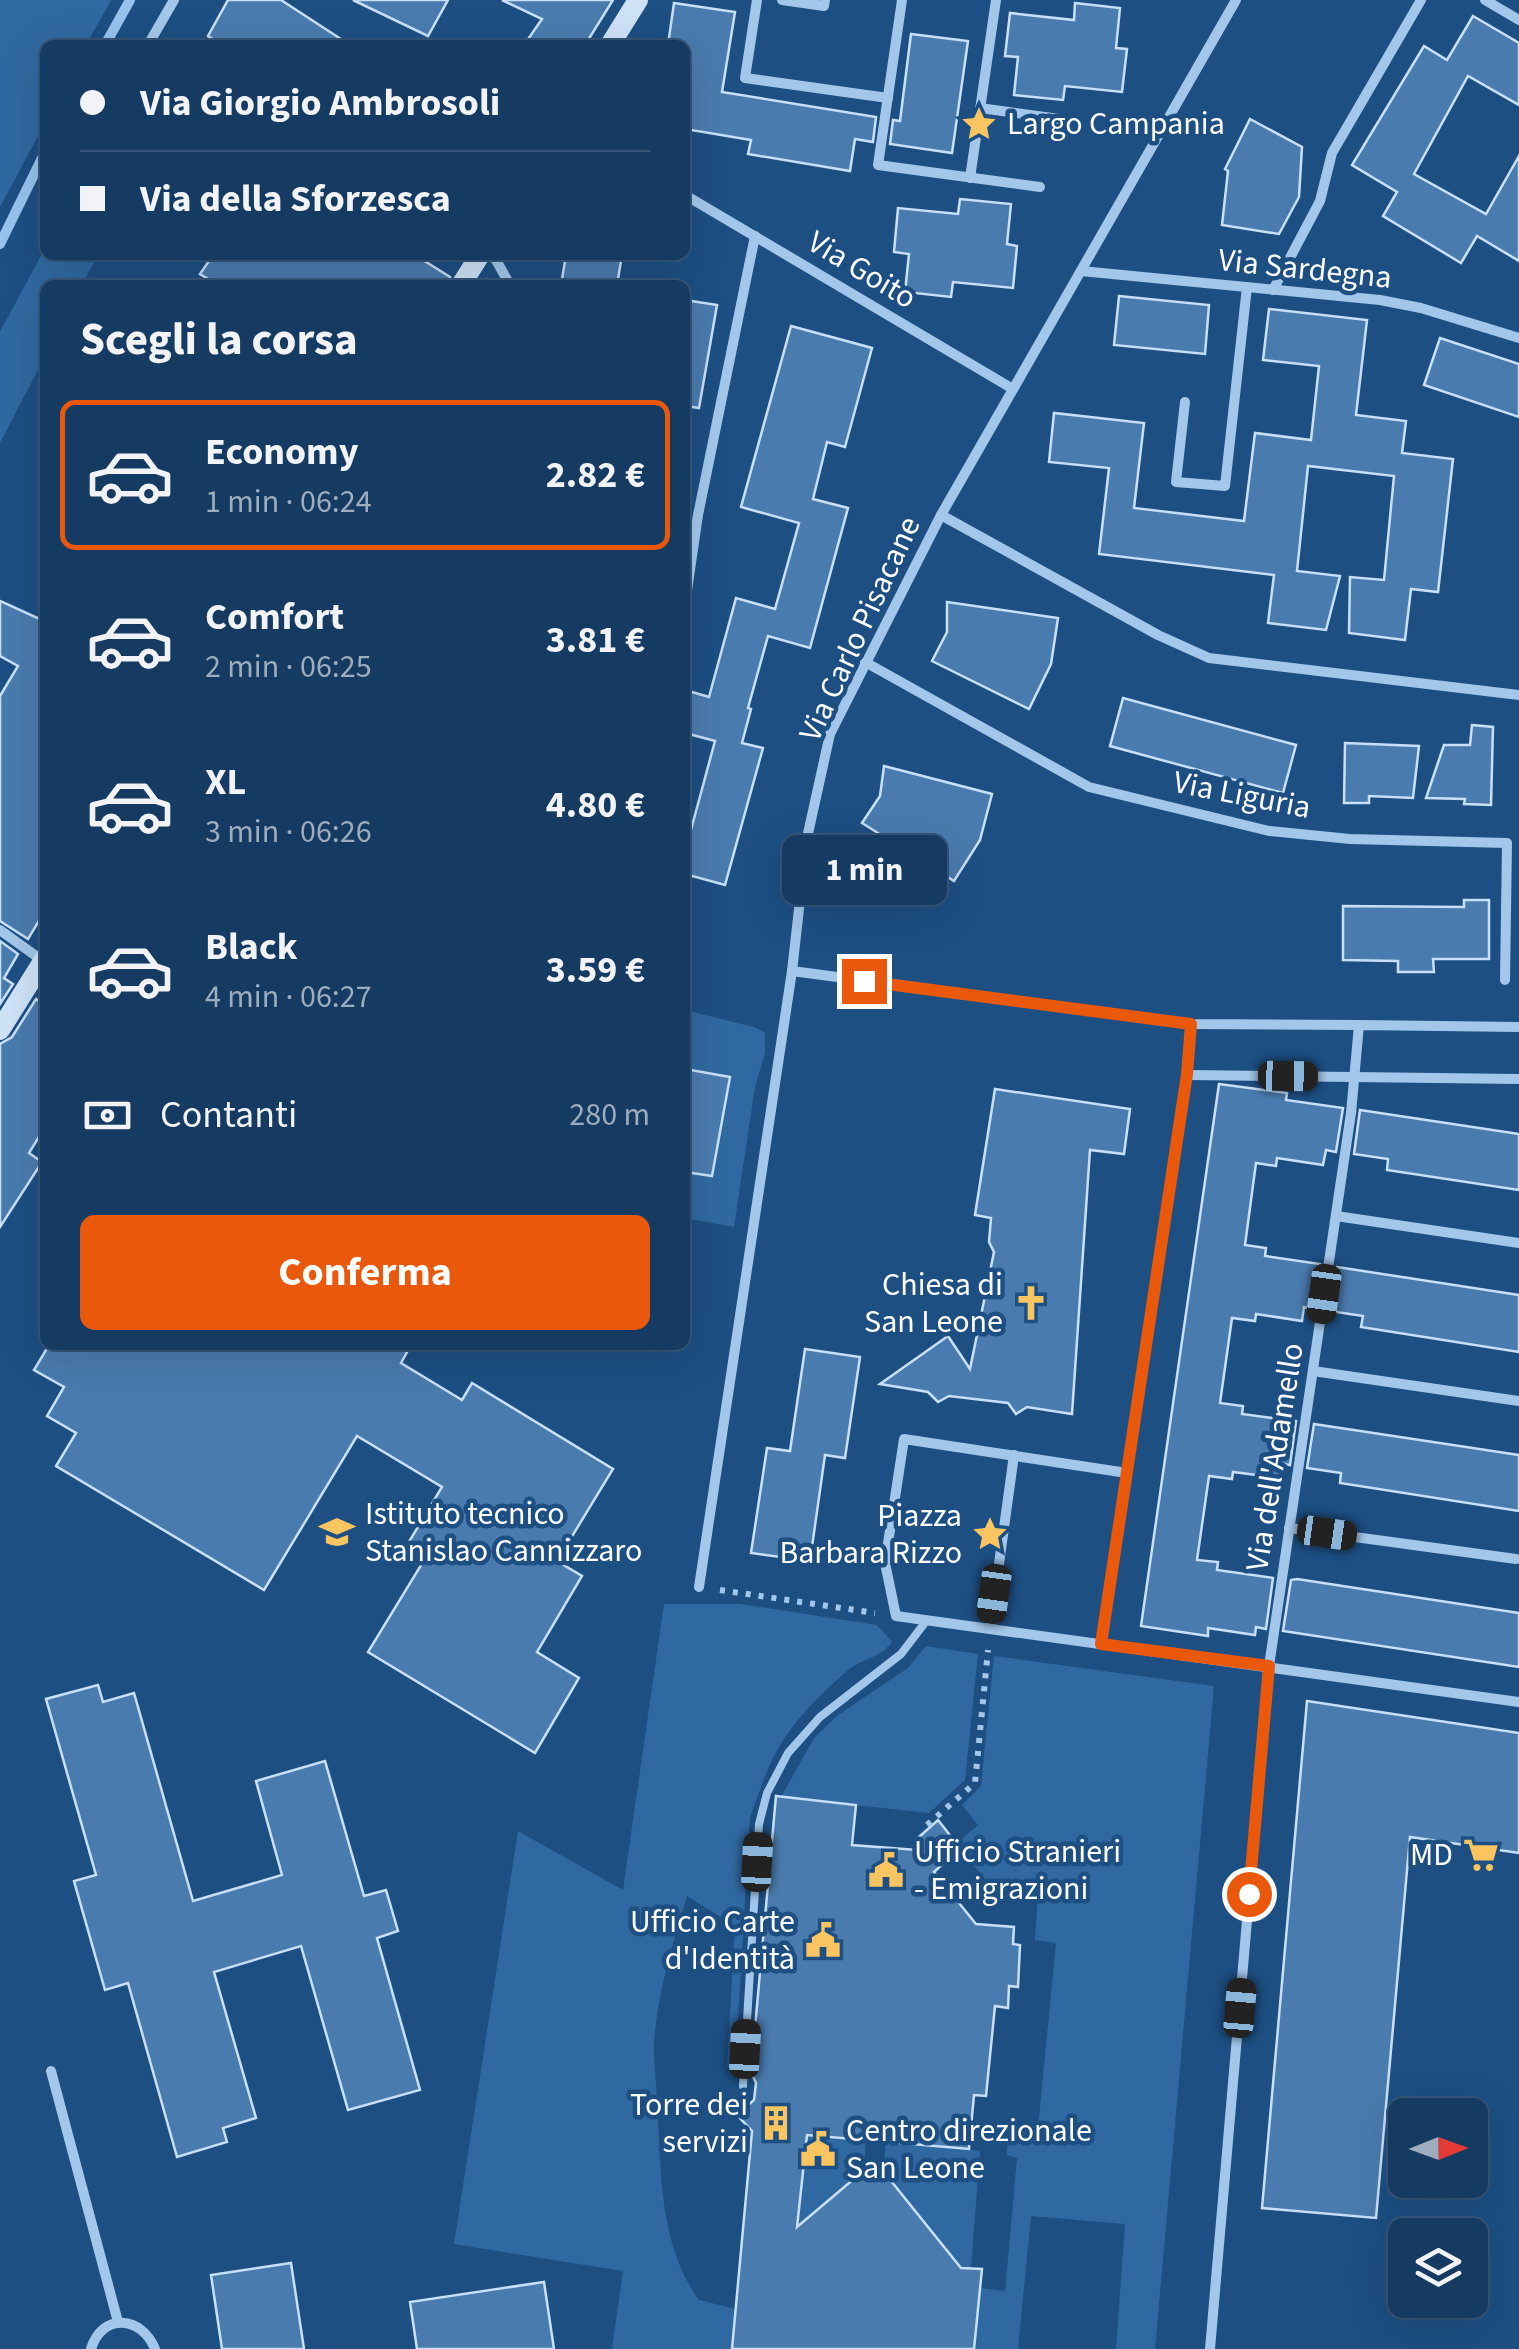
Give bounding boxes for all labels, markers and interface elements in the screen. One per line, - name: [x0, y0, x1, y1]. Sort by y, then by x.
- text: Via Giorgio Ambrosoli: [140, 76, 500, 130]
- place label: Largo Campania: [1007, 101, 1225, 147]
- place icon: Largo Campania: [960, 105, 998, 143]
- text: Via della Sforzesca: [140, 172, 451, 226]
- street label: Via Goito: [799, 219, 925, 321]
- street label: Via Sardegna: [1216, 237, 1394, 301]
- text: Scegli la corsa: [80, 308, 358, 372]
- text: Economy: [205, 425, 358, 479]
- icon: car: [85, 430, 175, 520]
- text: 2.82 €: [546, 448, 645, 502]
- text: 1 min · 06:24: [205, 479, 372, 525]
- street label: Via Carlo Pisacane: [788, 509, 932, 749]
- text: Comfort: [205, 590, 344, 644]
- icon: car: [85, 595, 175, 685]
- text: 3.81 €: [546, 613, 645, 667]
- text: 2 min · 06:25: [205, 644, 372, 690]
- text: XL: [205, 755, 246, 809]
- street label: Via Liguria: [1169, 759, 1315, 831]
- icon: car: [85, 760, 175, 850]
- text: 4.80 €: [546, 778, 645, 832]
- text: 3 min · 06:26: [205, 809, 372, 855]
- callout: 1 min: [782, 836, 946, 906]
- text: 1 min: [826, 847, 903, 893]
- text: Black: [205, 920, 298, 974]
- icon: car: [85, 925, 175, 1015]
- text: 3.59 €: [546, 943, 645, 997]
- route end: [842, 959, 887, 1004]
- text: 4 min · 06:27: [205, 974, 372, 1020]
- car: [1258, 1060, 1318, 1092]
- icon: cash: [80, 1088, 135, 1143]
- text: Contanti: [160, 1088, 297, 1142]
- text: 280 m: [569, 1092, 650, 1138]
- button: Conferma: [80, 1215, 650, 1330]
- place label: Chiesa di San Leone: [864, 1262, 1003, 1345]
- car: [1305, 1262, 1343, 1326]
- church icon: Chiesa di San Leone: [1012, 1284, 1050, 1322]
- street label: Via dell'Adamello: [1234, 1340, 1316, 1574]
- place label: Istituto tecnico Stanislao Cannizzaro: [365, 1491, 642, 1574]
- place label: Piazza Barbara Rizzo: [779, 1493, 962, 1576]
- school or university icon: Istituto tecnico Stanislao Cannizzaro: [318, 1513, 356, 1551]
- car: [1295, 1514, 1359, 1552]
- place icon: Piazza Barbara Rizzo: [971, 1515, 1009, 1553]
- car: [975, 1562, 1013, 1626]
- place label: Ufficio Stranieri - Emigrazioni: [914, 1829, 1121, 1912]
- car: [740, 1831, 774, 1893]
- place label: MD: [1410, 1832, 1453, 1878]
- supermarket icon: MD: [1462, 1836, 1500, 1874]
- public building icon: Ufficio Stranieri - Emigrazioni: [867, 1851, 905, 1889]
- route start: [1227, 1872, 1272, 1917]
- place label: Ufficio Carte d'Identità: [630, 1899, 795, 1982]
- public building icon: Ufficio Carte d'Identità: [804, 1921, 842, 1959]
- car: [1222, 1977, 1258, 2039]
- car: [728, 2018, 762, 2080]
- place label: Torre dei servizi: [630, 2082, 748, 2165]
- north arrow: [1388, 2098, 1488, 2198]
- map controls: [1388, 2098, 1488, 2318]
- building icon: Torre dei servizi: [757, 2104, 795, 2142]
- place label: Centro direzionale San Leone: [846, 2108, 1092, 2191]
- public building icon: Centro direzionale San Leone: [799, 2130, 837, 2168]
- button: layers: [1388, 2218, 1488, 2318]

